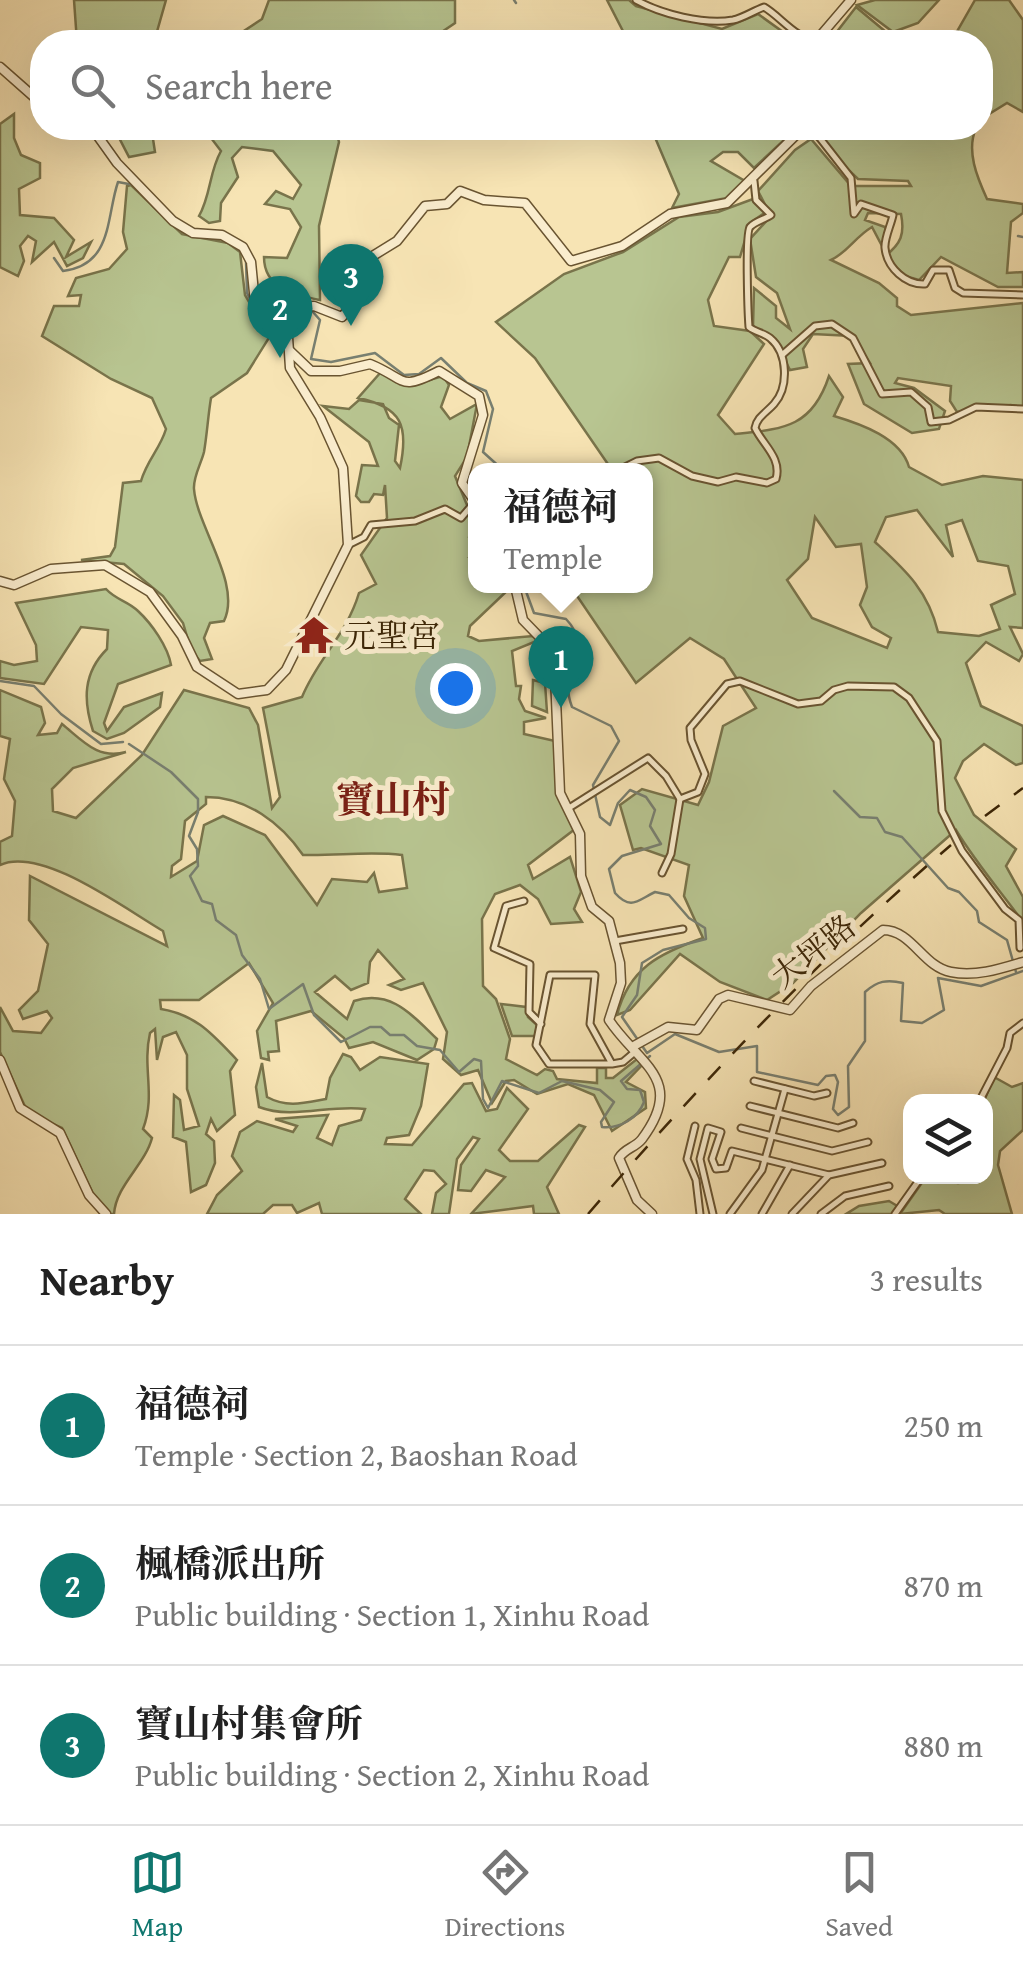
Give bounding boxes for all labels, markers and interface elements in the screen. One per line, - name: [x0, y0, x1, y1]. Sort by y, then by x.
- search box: [30, 30, 993, 140]
- text: Search here: [145, 57, 333, 113]
- icon: search: [65, 58, 120, 113]
- pin: 3: [318, 244, 384, 326]
- pin: 2: [248, 276, 312, 358]
- popup: [468, 463, 653, 593]
- text: 福德祠: [503, 478, 618, 534]
- text: Temple: [503, 534, 603, 581]
- place label: 元聖宮: [344, 612, 440, 659]
- temple icon: 元聖宮: [293, 614, 335, 656]
- pin: 1: [528, 626, 594, 708]
- your location: [430, 663, 481, 714]
- district label: 寶山村: [336, 771, 450, 827]
- street label: 大坪路: [761, 903, 865, 999]
- map controls: [903, 1094, 993, 1184]
- button: layers: [903, 1094, 993, 1184]
- text: Nearby: [40, 1249, 174, 1310]
- text: 3 results: [870, 1256, 983, 1303]
- text: 福德祠: [135, 1375, 249, 1431]
- text: 1: [64, 1402, 81, 1449]
- text: 250 m: [904, 1402, 983, 1449]
- text: Temple · Section 2, Baoshan Road: [135, 1431, 578, 1478]
- text: 楓橋派出所: [135, 1535, 325, 1591]
- text: 2: [64, 1562, 81, 1609]
- text: 870 m: [904, 1562, 983, 1609]
- text: Public building · Section 1, Xinhu Road: [135, 1591, 649, 1638]
- text: 寶山村集會所: [135, 1695, 363, 1751]
- text: 3: [64, 1722, 81, 1769]
- text: 880 m: [904, 1722, 983, 1769]
- text: Public building · Section 2, Xinhu Road: [135, 1751, 649, 1798]
- tab: Map: [130, 1845, 185, 1946]
- tab: Directions: [445, 1845, 565, 1946]
- tab: Saved: [825, 1845, 893, 1946]

